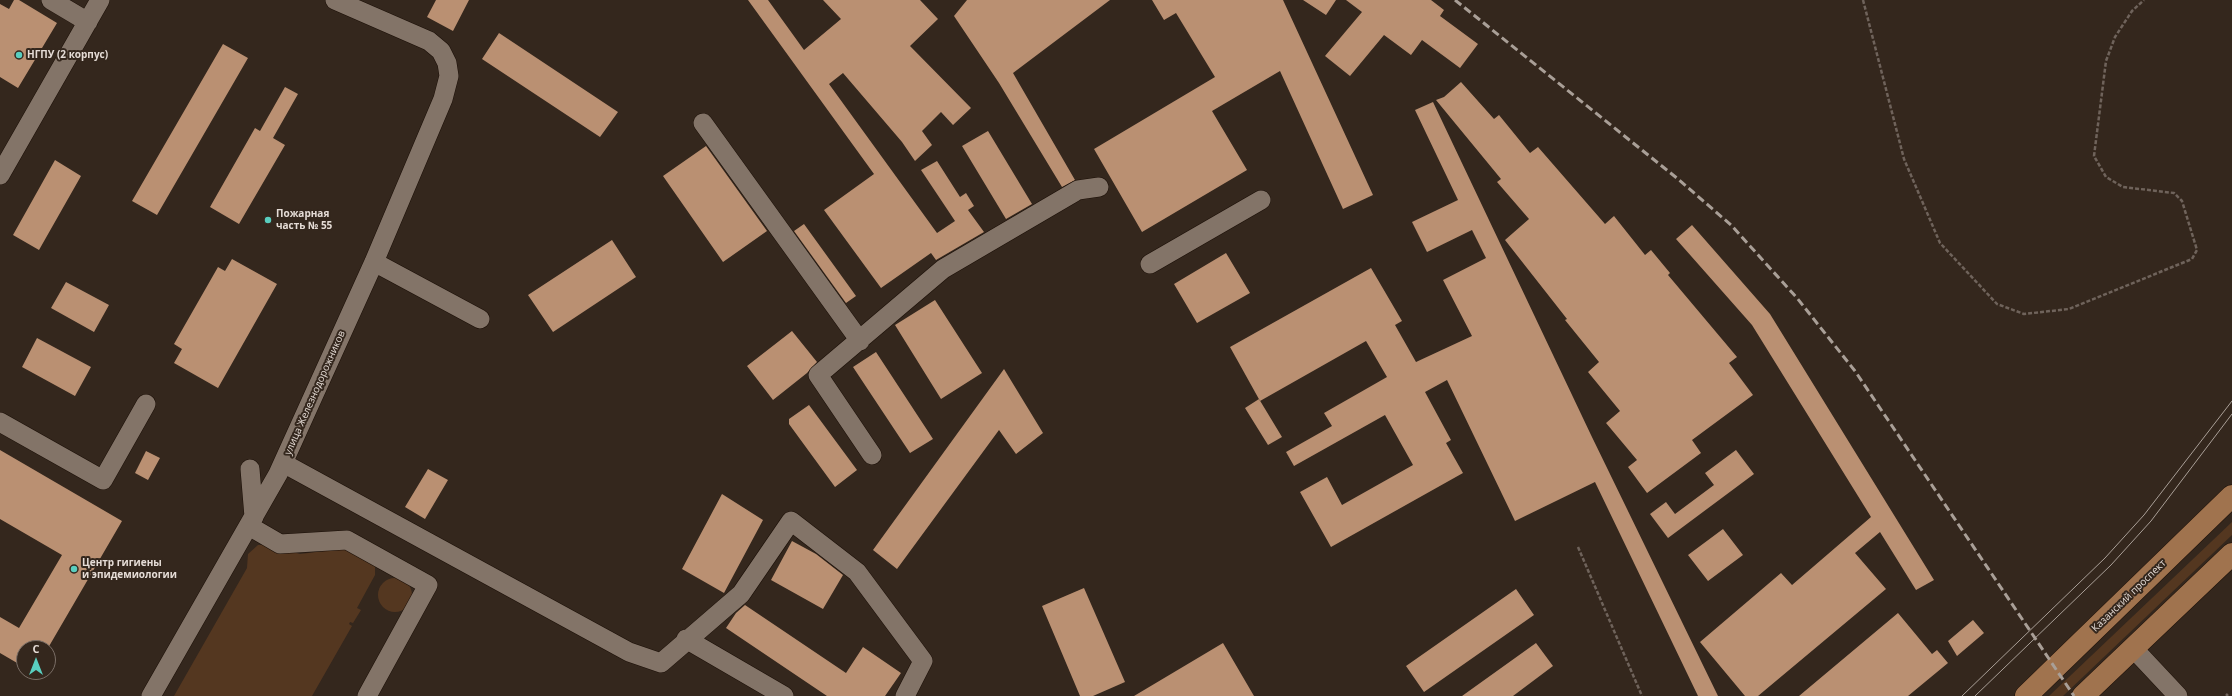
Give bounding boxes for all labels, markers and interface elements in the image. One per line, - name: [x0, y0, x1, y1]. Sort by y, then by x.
- place label: НГПУ (2 корпус): [27, 49, 108, 61]
- marker: НГПУ (2 корпус): [14, 50, 24, 60]
- place label: Пожарная часть № 55: [276, 208, 332, 232]
- marker: Пожарная часть № 55: [263, 215, 273, 225]
- street label: улица Железнодорожников: [282, 329, 348, 457]
- place label: Центр гигиены и эпидемиологии: [82, 557, 177, 580]
- street label: Казанский проспект: [2089, 557, 2169, 635]
- marker: Центр гигиены и эпидемиологии: [69, 564, 79, 574]
- north arrow: [16, 640, 56, 680]
- text: С: [32, 641, 40, 656]

